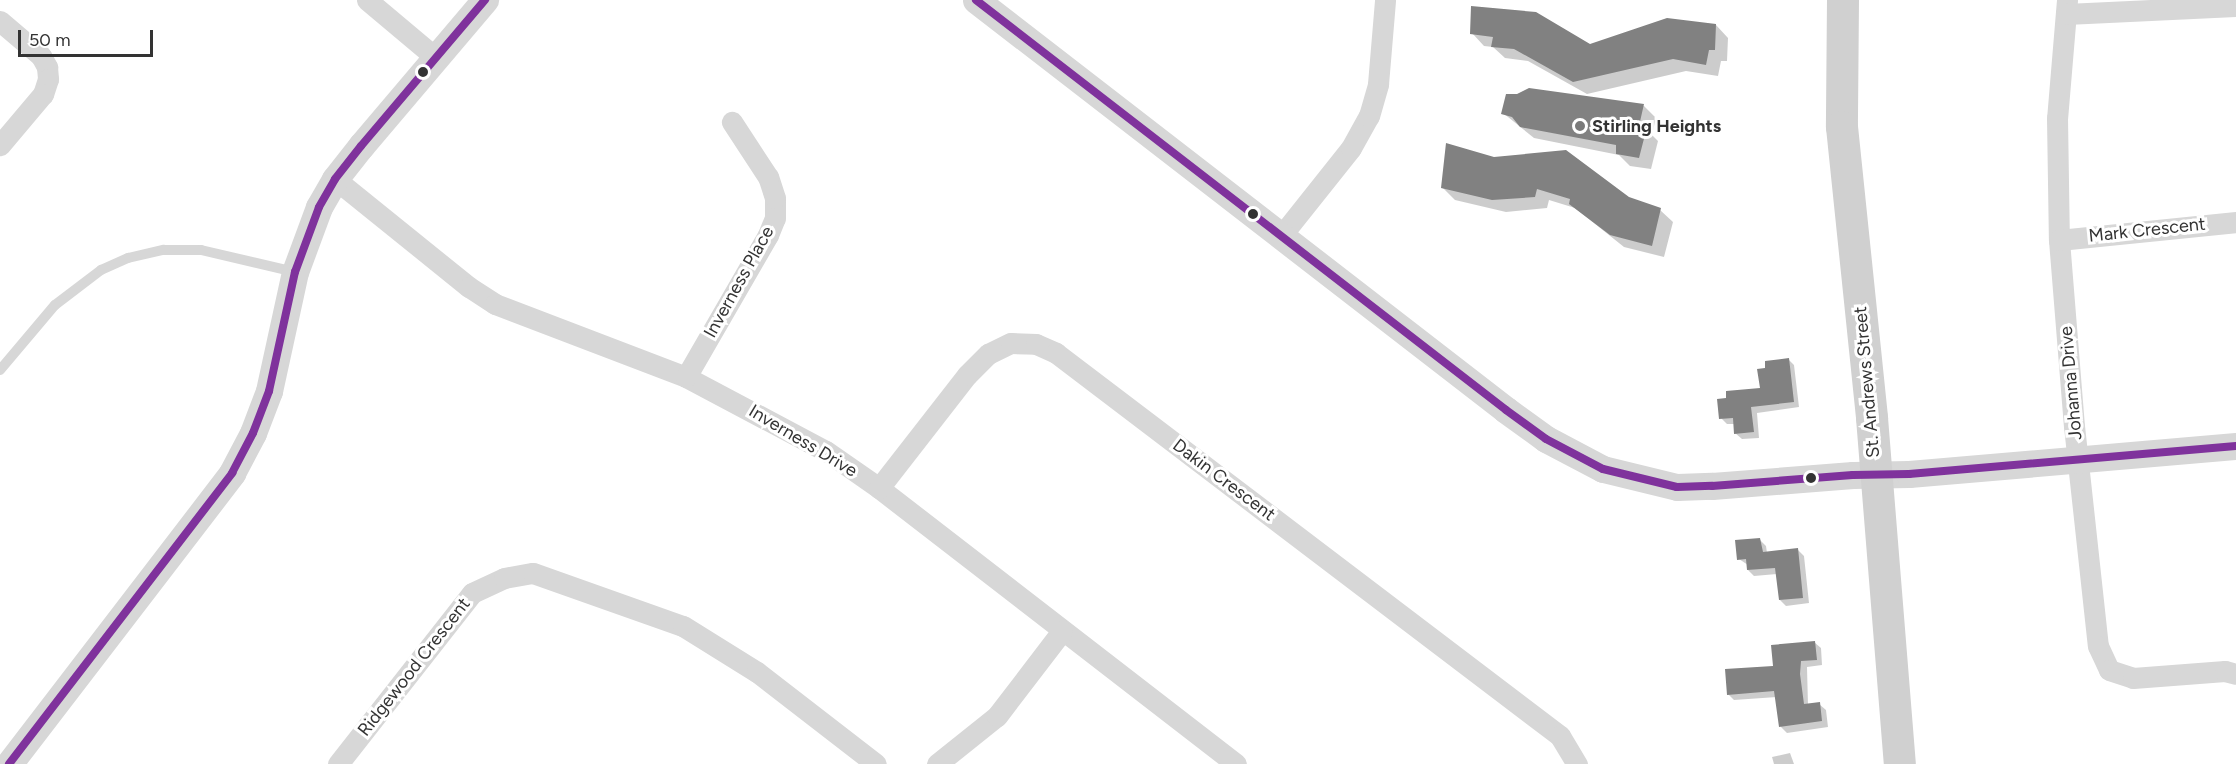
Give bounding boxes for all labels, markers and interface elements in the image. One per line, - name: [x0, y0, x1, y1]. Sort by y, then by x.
- scale bar: [21, 18, 156, 56]
- text: 50 m: [29, 29, 71, 51]
- unlabelled marker: [417, 66, 429, 78]
- place label: Stirling Heights: [1592, 115, 1721, 137]
- marker: Stirling Heights: [1573, 119, 1587, 133]
- unlabelled marker: [1247, 208, 1259, 220]
- street label: Mark Crescent: [2088, 213, 2206, 247]
- street label: Inverness Place: [699, 223, 779, 341]
- street label: St. Andrews Street: [1850, 305, 1884, 459]
- street label: Johanna Drive: [2055, 325, 2087, 441]
- street label: Inverness Drive: [745, 400, 861, 482]
- street label: Dakin Crescent: [1169, 434, 1279, 526]
- unlabelled marker: [1805, 472, 1817, 484]
- street label: Ridgewood Crescent: [353, 594, 475, 740]

